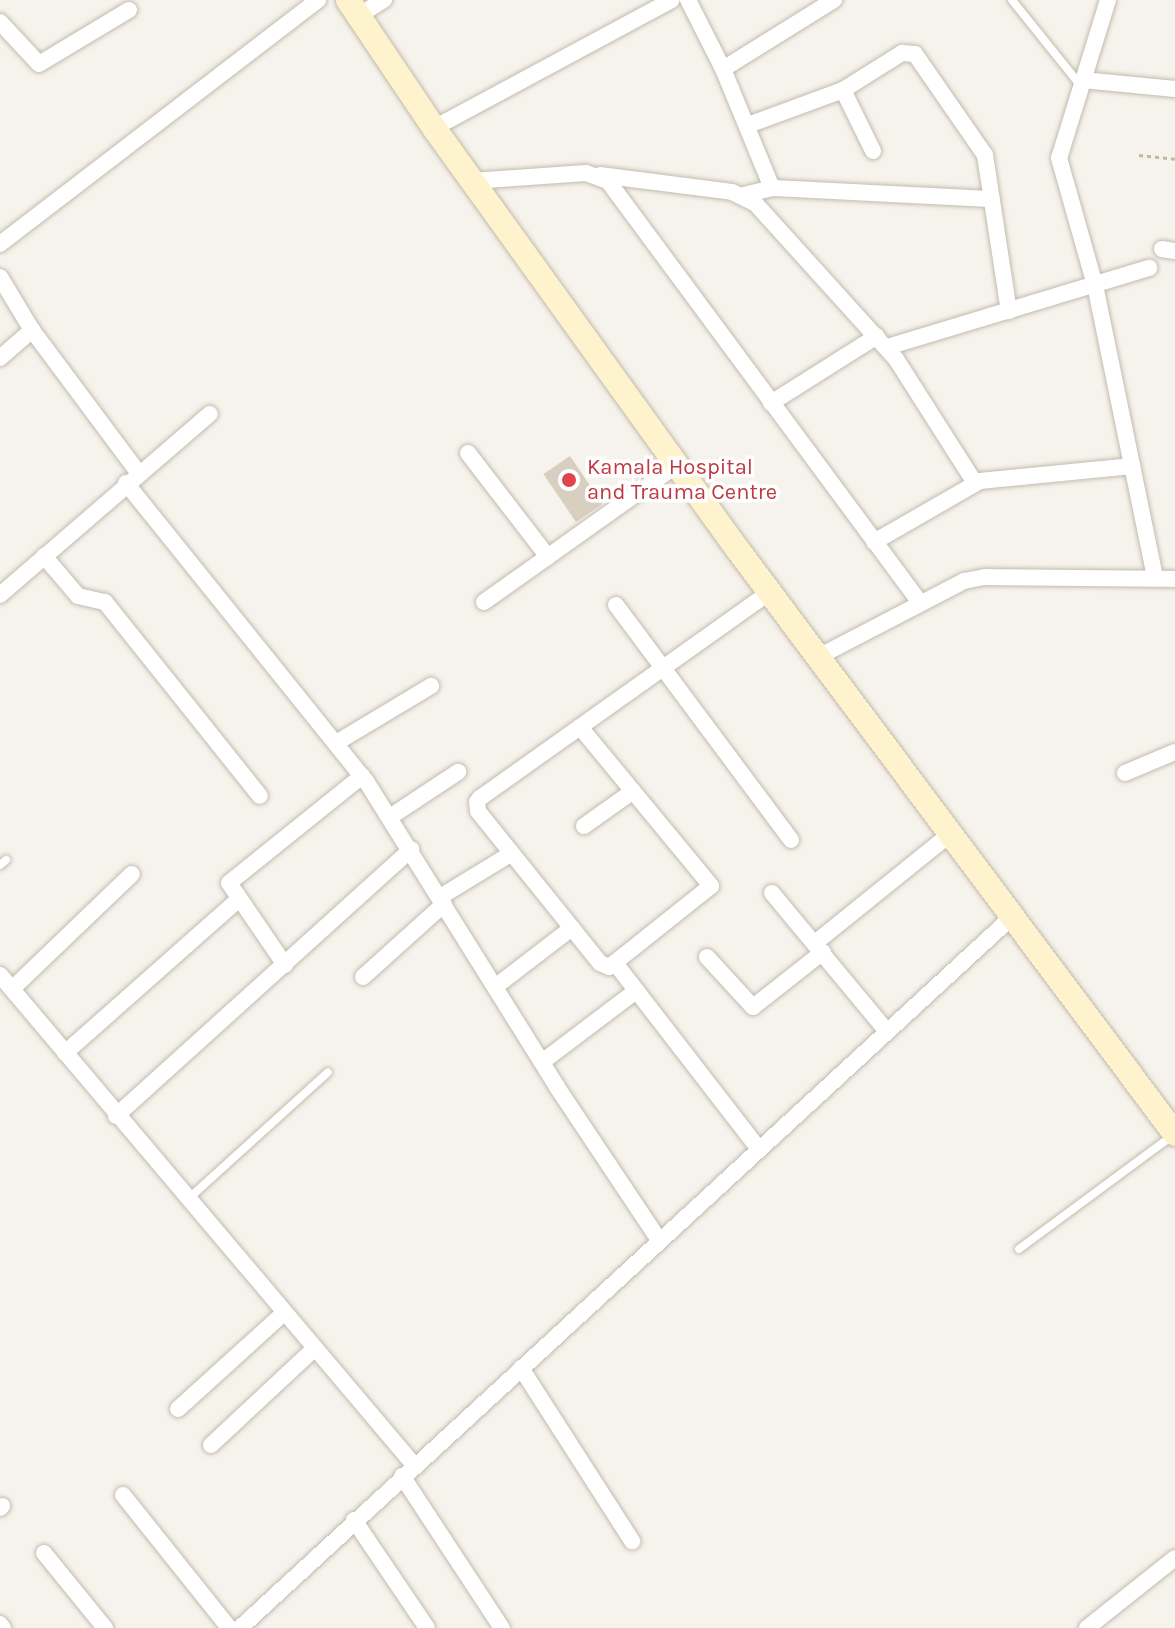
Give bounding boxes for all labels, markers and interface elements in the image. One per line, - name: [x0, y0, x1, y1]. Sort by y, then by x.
- place label: Kamala Hospital and Trauma Centre: [587, 454, 777, 506]
- marker: Kamala Hospital and Trauma Centre: [558, 469, 580, 491]

